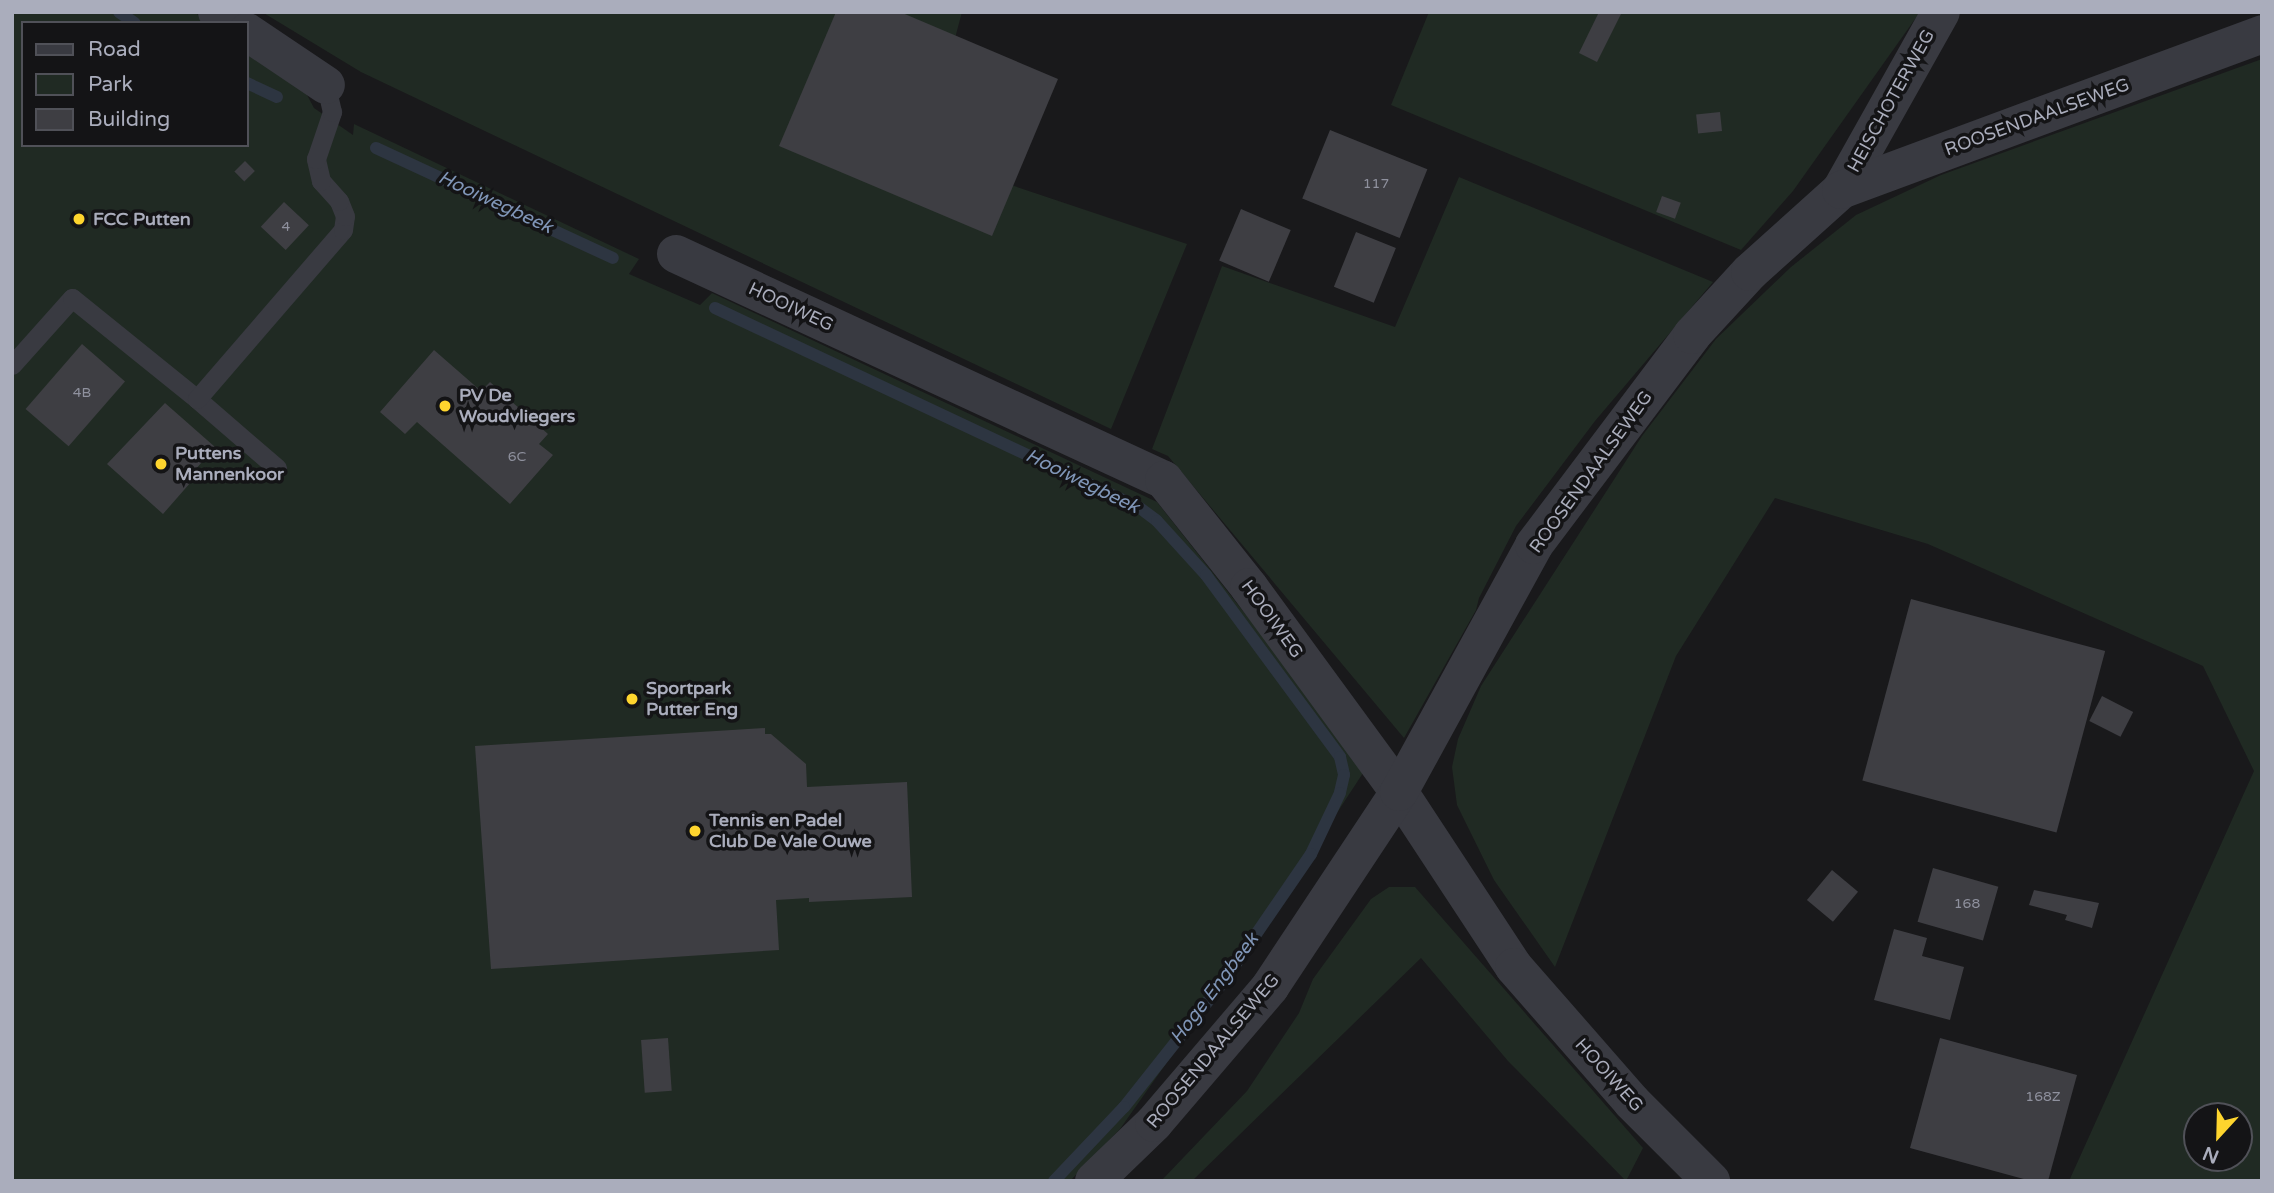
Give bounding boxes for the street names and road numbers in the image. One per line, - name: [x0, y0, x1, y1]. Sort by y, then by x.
- street label: HEISCHOTERWEG: [1843, 26, 1939, 176]
- street label: ROOSENDAALSEWEG: [1942, 74, 2132, 160]
- street label: HOOIWEG: [745, 278, 837, 336]
- street label: ROOSENDAALSEWEG: [1525, 387, 1657, 557]
- street label: HOOIWEG: [1236, 576, 1308, 662]
- street label: ROOSENDAALSEWEG: [1142, 969, 1284, 1133]
- street label: HOOIWEG: [1570, 1034, 1648, 1116]

